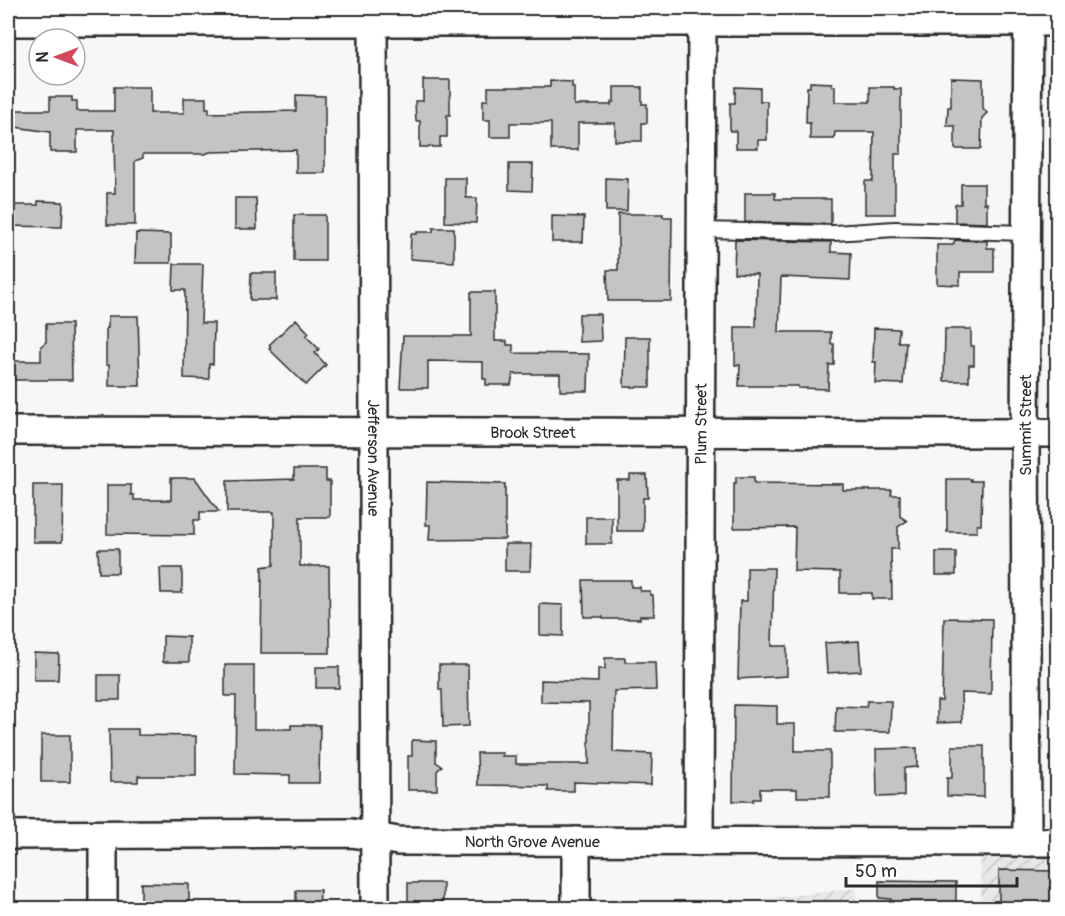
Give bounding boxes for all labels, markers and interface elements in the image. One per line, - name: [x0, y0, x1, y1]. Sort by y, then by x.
- north arrow: [27, 27, 87, 87]
- text: N: [33, 51, 53, 62]
- street label: Summit Street: [1016, 374, 1036, 476]
- street label: Plum Street: [691, 383, 712, 465]
- street label: Jefferson Avenue: [363, 399, 383, 517]
- street label: Brook Street: [490, 423, 576, 443]
- street label: North Grove Avenue: [465, 832, 600, 852]
- scale bar: [846, 850, 1017, 888]
- text: 50 m: [855, 860, 897, 883]

